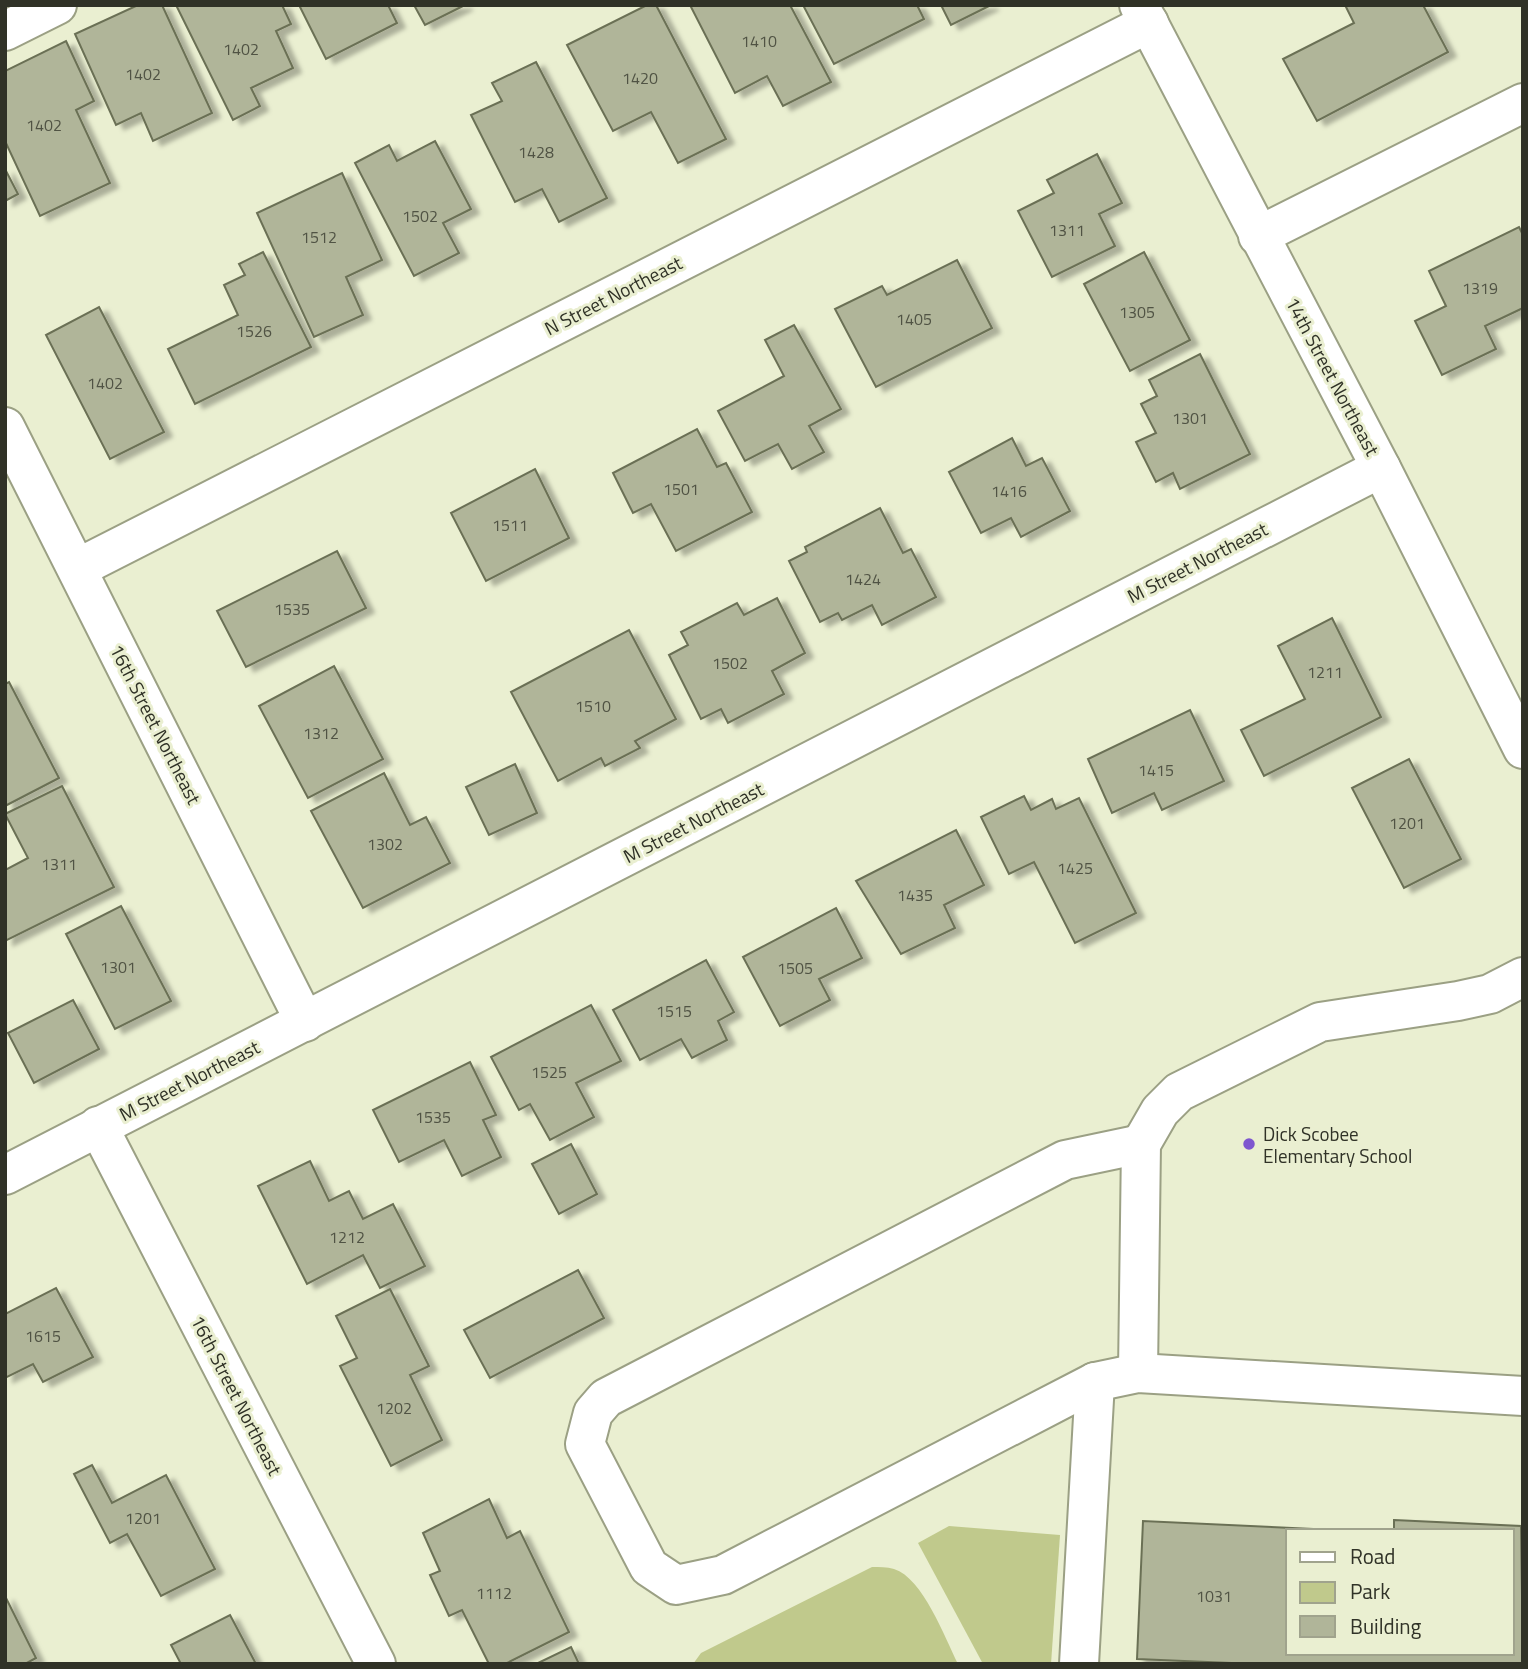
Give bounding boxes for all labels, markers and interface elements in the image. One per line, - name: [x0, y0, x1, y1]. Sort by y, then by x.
- house number: 1410: [741, 29, 777, 53]
- house number: 1402: [223, 37, 259, 61]
- house number: 1402: [125, 62, 161, 86]
- house number: 1420: [622, 66, 658, 90]
- house number: 1402: [26, 113, 62, 137]
- house number: 1428: [518, 140, 554, 164]
- house number: 1502: [402, 204, 438, 228]
- house number: 1311: [1049, 218, 1085, 242]
- house number: 1512: [301, 225, 337, 249]
- street label: N Street Northeast: [539, 248, 687, 342]
- house number: 1319: [1462, 276, 1498, 300]
- street label: 14th Street Northeast: [1279, 291, 1387, 461]
- house number: 1305: [1119, 300, 1155, 324]
- house number: 1405: [896, 307, 932, 331]
- house number: 1526: [236, 319, 272, 343]
- house number: 1402: [87, 371, 123, 395]
- house number: 1301: [1172, 406, 1208, 430]
- house number: 1501: [663, 477, 699, 501]
- house number: 1416: [991, 479, 1027, 503]
- house number: 1511: [492, 513, 528, 537]
- street label: M Street Northeast: [1122, 514, 1273, 610]
- house number: 1424: [845, 567, 881, 591]
- house number: 1535: [274, 597, 310, 621]
- street label: 16th Street Northeast: [103, 639, 209, 809]
- house number: 1502: [712, 651, 748, 675]
- house number: 1211: [1307, 660, 1343, 684]
- house number: 1510: [575, 694, 611, 718]
- house number: 1312: [303, 721, 339, 745]
- house number: 1415: [1138, 758, 1174, 782]
- street label: M Street Northeast: [618, 774, 769, 870]
- house number: 1201: [1389, 811, 1425, 835]
- house number: 1302: [367, 832, 403, 856]
- house number: 1311: [41, 852, 77, 876]
- house number: 1425: [1057, 856, 1093, 880]
- house number: 1435: [897, 883, 933, 907]
- house number: 1301: [100, 955, 136, 979]
- house number: 1505: [777, 956, 813, 980]
- house number: 1515: [656, 999, 692, 1023]
- street label: M Street Northeast: [114, 1032, 265, 1128]
- house number: 1525: [531, 1060, 567, 1084]
- house number: 1535: [415, 1105, 451, 1129]
- place label: Dick Scobee Elementary School: [1263, 1119, 1412, 1170]
- marker: Dick Scobee Elementary School: [1241, 1136, 1257, 1152]
- house number: 1212: [329, 1225, 365, 1249]
- street label: 16th Street Northeast: [184, 1310, 290, 1480]
- house number: 1615: [25, 1324, 61, 1348]
- house number: 1202: [376, 1396, 412, 1420]
- house number: 1201: [125, 1506, 161, 1530]
- legend: [1286, 1529, 1514, 1655]
- text: Road: [1350, 1540, 1395, 1572]
- text: Park: [1350, 1575, 1390, 1607]
- house number: 1112: [476, 1581, 512, 1605]
- house number: 1031: [1196, 1584, 1232, 1608]
- text: Building: [1350, 1610, 1422, 1642]

